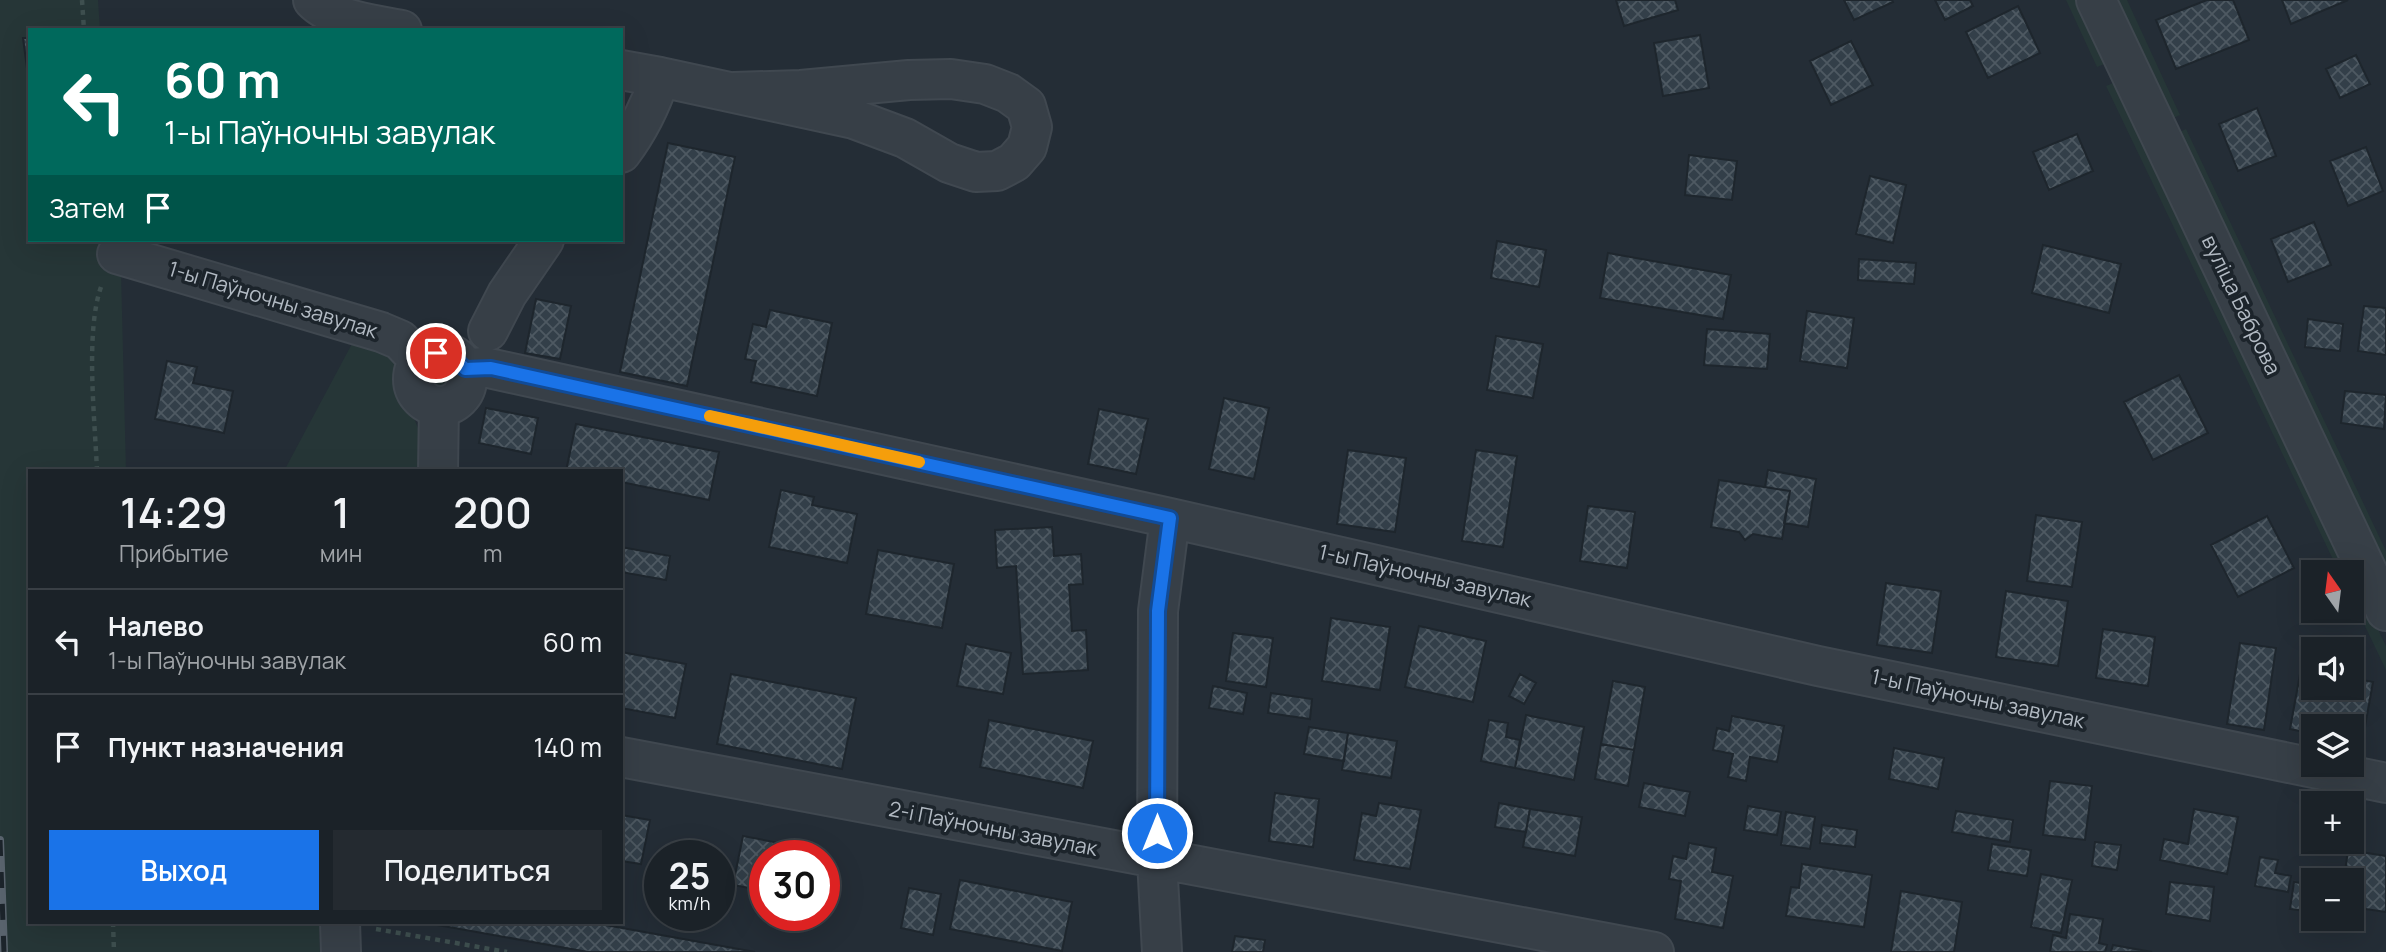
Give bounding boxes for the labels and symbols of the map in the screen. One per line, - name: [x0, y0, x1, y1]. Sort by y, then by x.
- street label: вуліца Баброва: [2196, 230, 2288, 379]
- street label: 1-ы Паўночны завулак: [165, 254, 382, 344]
- pin: [406, 323, 466, 383]
- street label: 1-ы Паўночны завулак: [1316, 537, 1535, 613]
- north arrow: [2301, 560, 2364, 623]
- street label: 1-ы Паўночны завулак: [1869, 662, 2088, 734]
- street label: 2-і Паўночны завулак: [887, 794, 1100, 862]
- position arrow: [1120, 796, 1194, 870]
- speed limit sign: 30: [749, 840, 840, 931]

